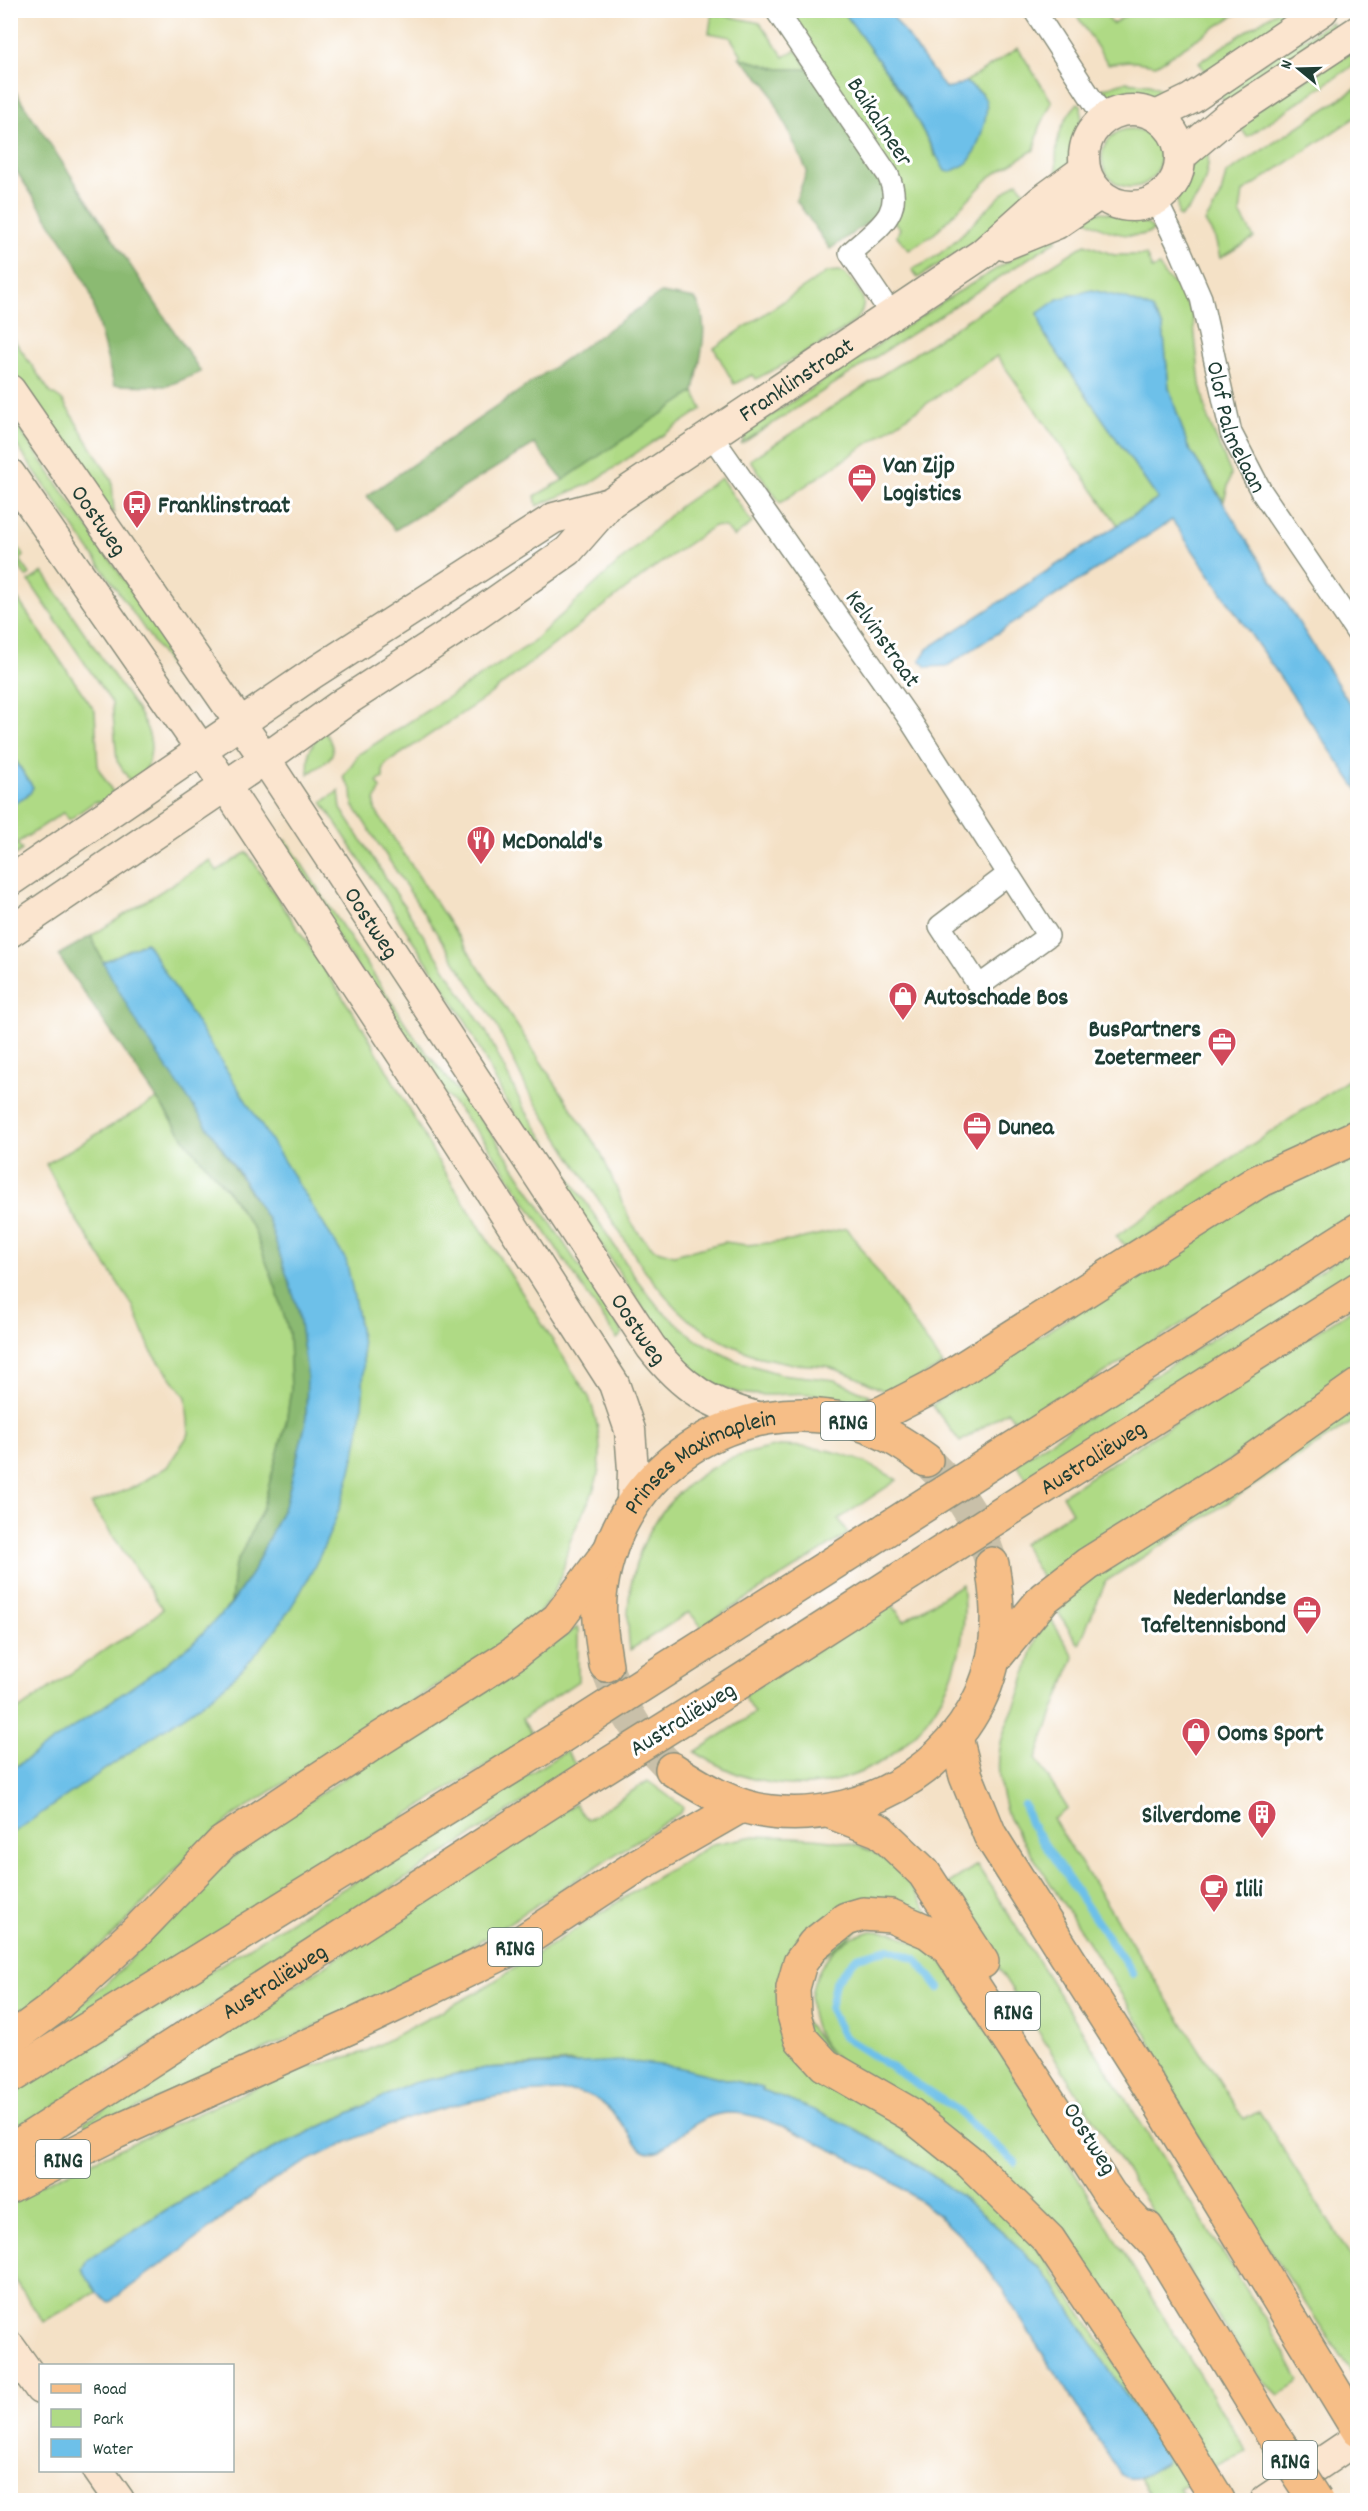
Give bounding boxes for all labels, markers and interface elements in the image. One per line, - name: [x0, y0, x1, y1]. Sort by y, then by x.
- north arrow: [1269, 39, 1329, 99]
- text: N: [1275, 57, 1299, 72]
- street label: Baikalmeer: [837, 71, 920, 174]
- street label: Franklinstraat: [733, 330, 862, 432]
- street label: Olof Palmelaan: [1196, 358, 1273, 500]
- place label: Van Zijp Logistics: [883, 450, 962, 512]
- office icon: Van Zijp Logistics: [846, 462, 878, 504]
- street label: Oostweg: [61, 479, 134, 564]
- bus stop icon: Franklinstraat: [121, 488, 153, 530]
- place label: Franklinstraat: [158, 490, 290, 524]
- street label: Kelvinstraat: [835, 584, 928, 695]
- restaurant icon: McDonald's: [465, 824, 497, 866]
- place label: McDonald's: [502, 826, 603, 860]
- street label: Oostweg: [334, 881, 406, 967]
- shop icon: Autoschade Bos: [887, 980, 919, 1022]
- place label: Autoschade Bos: [924, 982, 1068, 1016]
- place label: BusPartners Zoetermeer: [1089, 1014, 1202, 1076]
- office icon: BusPartners Zoetermeer: [1206, 1026, 1238, 1068]
- office icon: Dunea: [961, 1110, 993, 1152]
- place label: Dunea: [998, 1112, 1054, 1146]
- street label: Oostweg: [600, 1288, 673, 1374]
- road number: RING: [821, 1402, 875, 1440]
- street label: Prinses Maximaplein: [617, 1403, 779, 1522]
- street label: Australiëweg: [1034, 1413, 1153, 1505]
- place label: Nederlandse Tafeltennisbond: [1141, 1582, 1286, 1644]
- office icon: Nederlandse Tafeltennisbond: [1291, 1594, 1323, 1636]
- street label: Australiëweg: [624, 1674, 743, 1767]
- shop icon: Ooms Sport: [1180, 1716, 1212, 1758]
- place label: Ooms Sport: [1217, 1718, 1324, 1752]
- building icon: Silverdome: [1246, 1798, 1278, 1840]
- place label: Silverdome: [1142, 1800, 1241, 1834]
- cafe icon: Ilili: [1198, 1872, 1230, 1914]
- place label: Ilili: [1235, 1874, 1263, 1908]
- road number: RING: [488, 1928, 542, 1966]
- street label: Australiëweg: [216, 1936, 335, 2030]
- road number: RING: [986, 1992, 1040, 2030]
- street label: Oostweg: [1053, 2097, 1124, 2183]
- road number: RING: [36, 2140, 90, 2178]
- legend: [39, 2364, 234, 2472]
- text: Road: [93, 2378, 127, 2403]
- text: Park: [93, 2408, 124, 2433]
- text: Water: [93, 2438, 133, 2463]
- road number: RING: [1263, 2441, 1317, 2479]

